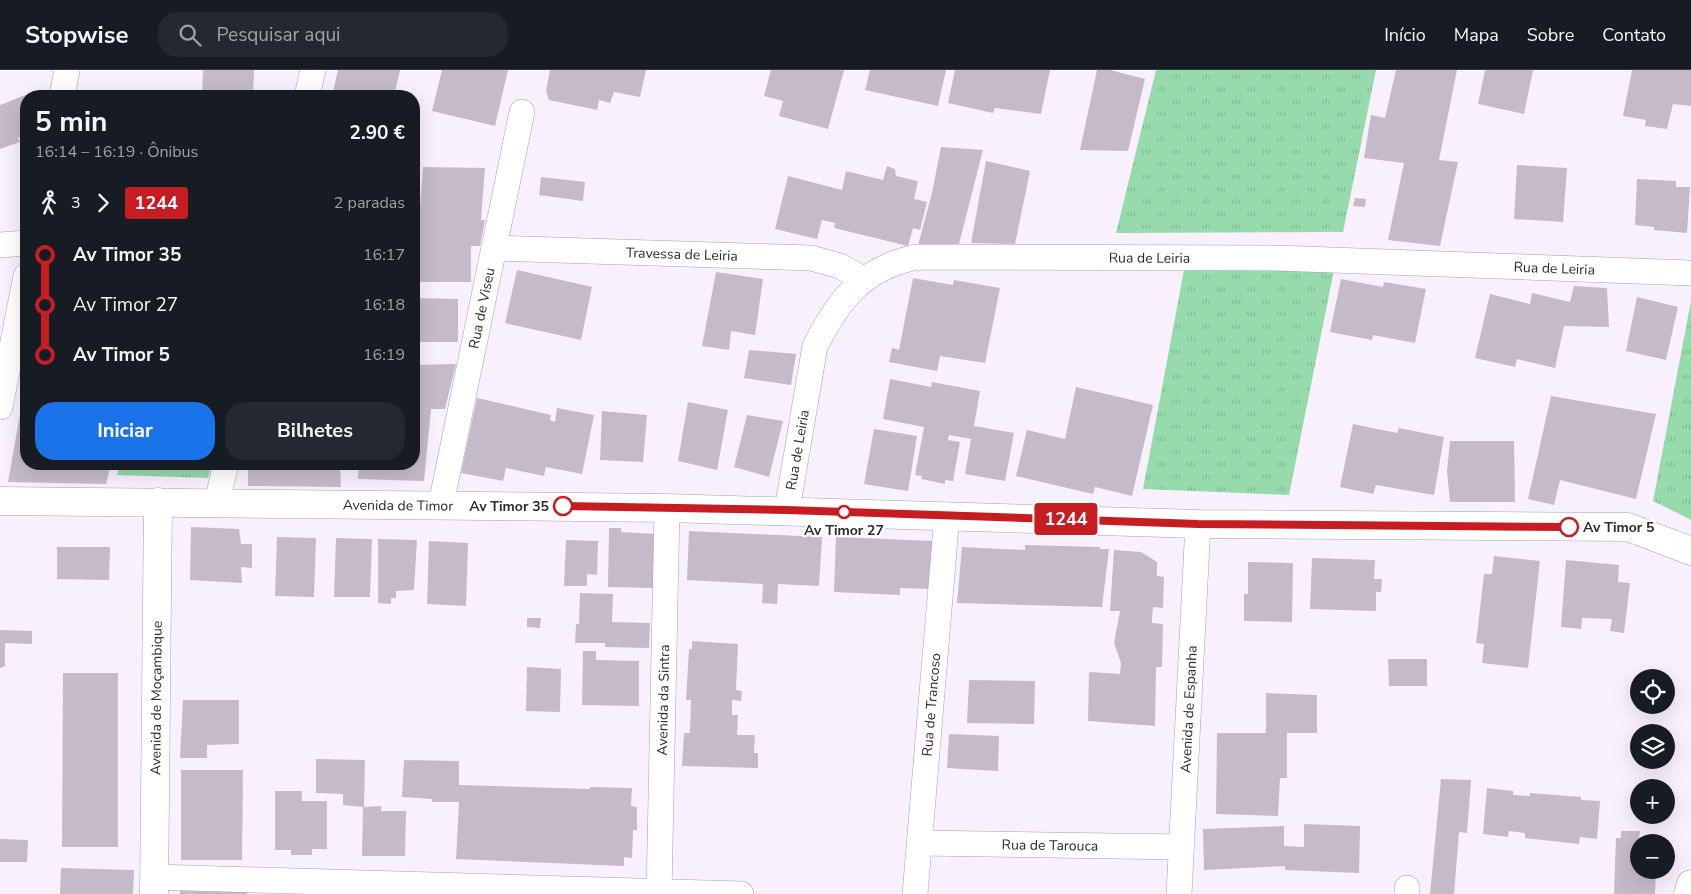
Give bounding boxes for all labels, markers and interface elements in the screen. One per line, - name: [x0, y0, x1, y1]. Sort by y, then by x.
- search box: [158, 12, 508, 57]
- text: Stopwise: [25, 19, 128, 51]
- icon: search: [176, 21, 204, 49]
- text: Pesquisar aqui: [216, 22, 341, 48]
- text: Início: [1384, 23, 1426, 47]
- text: Mapa: [1454, 23, 1499, 47]
- text: Sobre: [1527, 23, 1574, 47]
- text: Contato: [1602, 23, 1666, 47]
- text: 5 min: [35, 103, 107, 141]
- text: 2.90 €: [350, 120, 405, 146]
- text: 16:14 – 16:19 · Ônibus: [35, 141, 198, 163]
- icon: walk: [35, 189, 63, 217]
- icon: forward: [89, 189, 117, 217]
- text: 1244: [135, 191, 178, 215]
- text: 3: [71, 192, 81, 214]
- text: 2 paradas: [334, 192, 405, 214]
- text: Av Timor 35: [73, 242, 181, 268]
- street label: Travessa de Leiria: [626, 243, 738, 265]
- text: 16:17: [363, 244, 405, 266]
- street label: Rua de Leiria: [1109, 248, 1190, 267]
- street label: Rua de Leiria: [1513, 257, 1595, 279]
- street label: Rua de Viseu: [464, 266, 499, 350]
- text: Av Timor 27: [73, 292, 178, 318]
- text: 16:18: [363, 294, 405, 316]
- text: Av Timor 5: [73, 342, 170, 368]
- text: 16:19: [363, 344, 405, 366]
- button: Iniciar: [35, 402, 215, 460]
- button: Bilhetes: [225, 402, 405, 460]
- street label: Rua de Leiria: [781, 408, 813, 492]
- street label: Avenida de Timor: [343, 495, 453, 515]
- marker: Av Timor 35: [553, 496, 573, 516]
- place label: Av Timor 35: [469, 497, 549, 516]
- line badge: 1244: [1031, 503, 1101, 535]
- marker: Av Timor 27: [837, 505, 851, 519]
- text: 1244: [1044, 507, 1088, 531]
- marker: Av Timor 5: [1559, 517, 1579, 537]
- place label: Av Timor 5: [1583, 518, 1654, 537]
- place label: Av Timor 27: [804, 521, 884, 540]
- street label: Avenida de Moçambique: [146, 621, 166, 775]
- street label: Avenida da Sintra: [652, 644, 674, 756]
- street label: Avenida de Espanha: [1176, 645, 1201, 774]
- street label: Rua de Trancoso: [917, 652, 945, 757]
- map controls: [1630, 669, 1675, 879]
- button: locate: [1630, 669, 1675, 714]
- button: layers: [1630, 724, 1675, 769]
- button: +: [1630, 779, 1675, 824]
- button: −: [1630, 834, 1675, 879]
- street label: Rua de Tarouca: [1001, 835, 1098, 855]

